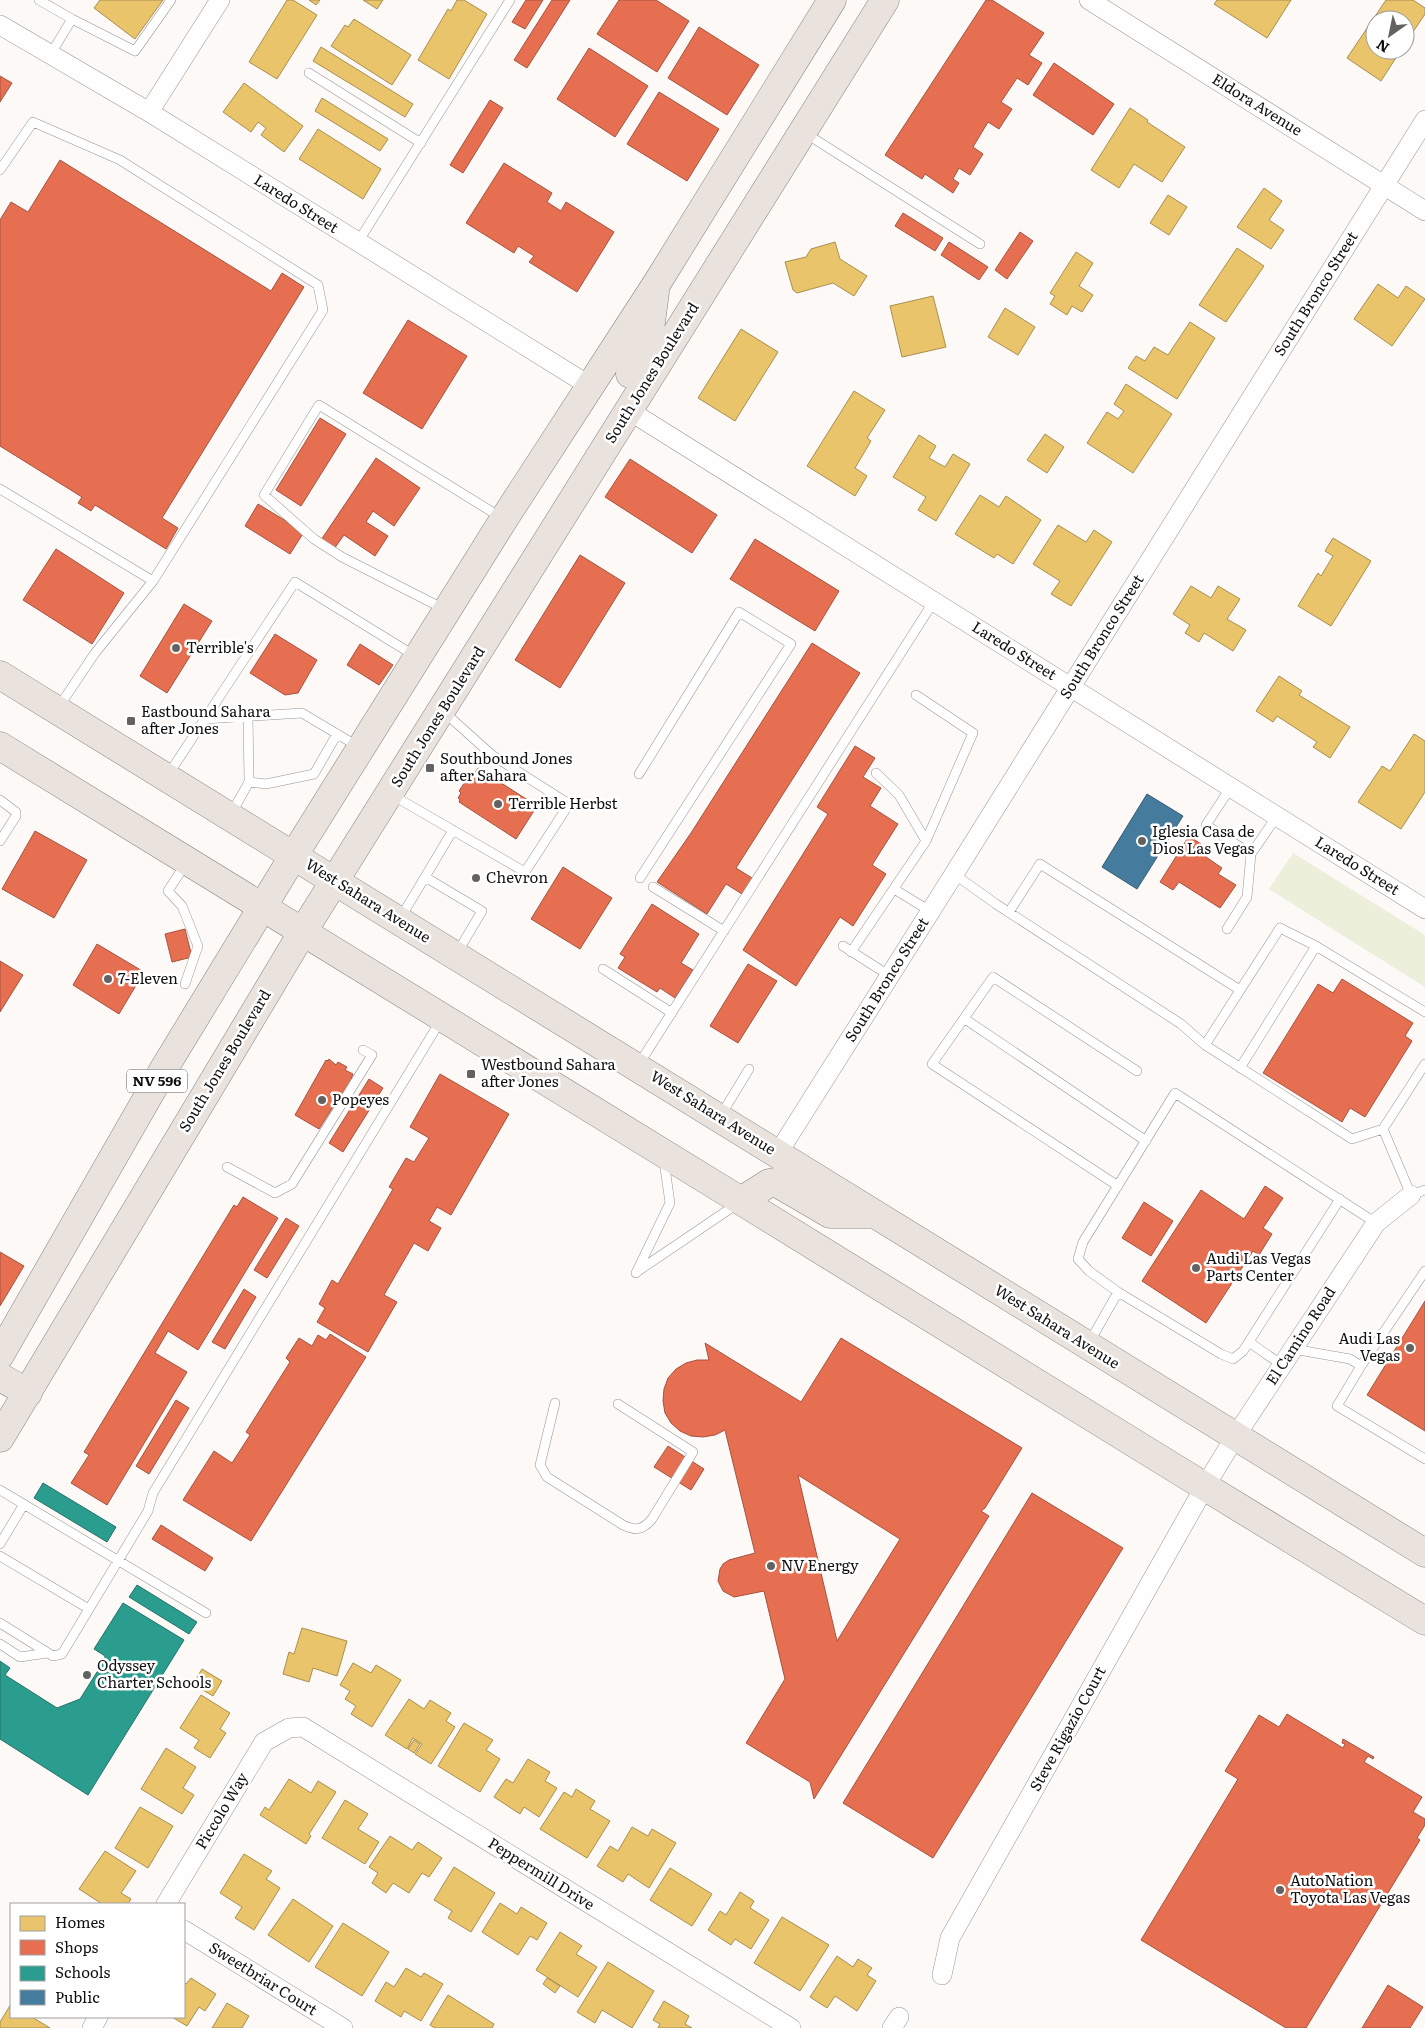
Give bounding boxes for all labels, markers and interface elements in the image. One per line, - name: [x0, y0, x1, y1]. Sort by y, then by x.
- north arrow: [1365, 10, 1415, 60]
- text: N: [1372, 35, 1393, 58]
- street label: Eldora Avenue: [1208, 67, 1308, 141]
- street label: Laredo Street: [250, 168, 344, 238]
- street label: South Bronco Street: [1267, 226, 1362, 360]
- street label: South Jones Boulevard: [598, 297, 704, 447]
- street label: South Bronco Street: [1053, 569, 1148, 703]
- street label: Laredo Street: [968, 615, 1062, 685]
- place label: Terrible's: [186, 635, 254, 658]
- street label: South Jones Boulevard: [384, 641, 490, 791]
- marker: Terrible's: [170, 642, 182, 654]
- place label: Eastbound Sahara after Jones: [141, 699, 271, 739]
- marker: Eastbound Sahara after Jones: [125, 715, 137, 727]
- place label: Southbound Jones after Sahara: [440, 746, 572, 786]
- marker: Southbound Jones after Sahara: [424, 762, 436, 774]
- place label: Terrible Herbst: [508, 791, 618, 814]
- marker: Terrible Herbst: [492, 798, 504, 810]
- place label: Iglesia Casa de Dios Las Vegas: [1152, 819, 1255, 859]
- street label: Laredo Street: [1311, 830, 1405, 900]
- marker: Iglesia Casa de Dios Las Vegas: [1136, 835, 1148, 847]
- street label: West Sahara Avenue: [302, 852, 436, 948]
- place label: Chevron: [486, 865, 548, 888]
- marker: Chevron: [470, 872, 482, 884]
- street label: South Bronco Street: [838, 912, 933, 1046]
- place label: 7-Eleven: [118, 966, 178, 989]
- marker: 7-Eleven: [102, 973, 114, 985]
- street label: South Jones Boulevard: [172, 985, 275, 1136]
- place label: Westbound Sahara after Jones: [481, 1052, 616, 1092]
- street label: West Sahara Avenue: [647, 1064, 781, 1160]
- marker: Westbound Sahara after Jones: [465, 1068, 477, 1080]
- road number: NV 596: [127, 1070, 187, 1092]
- place label: Popeyes: [332, 1087, 389, 1110]
- marker: Popeyes: [316, 1094, 328, 1106]
- place label: Audi Las Vegas Parts Center: [1206, 1246, 1311, 1286]
- marker: Audi Las Vegas Parts Center: [1190, 1262, 1202, 1274]
- street label: West Sahara Avenue: [991, 1278, 1125, 1374]
- street label: El Camino Road: [1259, 1281, 1340, 1389]
- place label: Audi Las Vegas: [1339, 1326, 1400, 1366]
- marker: Audi Las Vegas: [1404, 1342, 1416, 1354]
- place label: NV Energy: [781, 1553, 859, 1576]
- marker: NV Energy: [765, 1560, 777, 1572]
- place label: Odyssey Charter Schools: [97, 1653, 212, 1693]
- street label: Steve Rigazio Court: [1023, 1662, 1111, 1795]
- marker: Odyssey Charter Schools: [81, 1669, 93, 1681]
- street label: Piccolo Way: [189, 1767, 253, 1853]
- street label: Peppermill Drive: [484, 1831, 600, 1915]
- place label: AutoNation Toyota Las Vegas: [1290, 1868, 1410, 1908]
- marker: AutoNation Toyota Las Vegas: [1274, 1884, 1286, 1896]
- legend: [10, 1903, 185, 2018]
- text: Homes: [55, 1910, 105, 1933]
- text: Shops: [55, 1935, 98, 1958]
- street label: Sweetbriar Court: [205, 1935, 322, 2020]
- text: Schools: [55, 1960, 111, 1983]
- text: Public: [55, 1985, 100, 2008]

